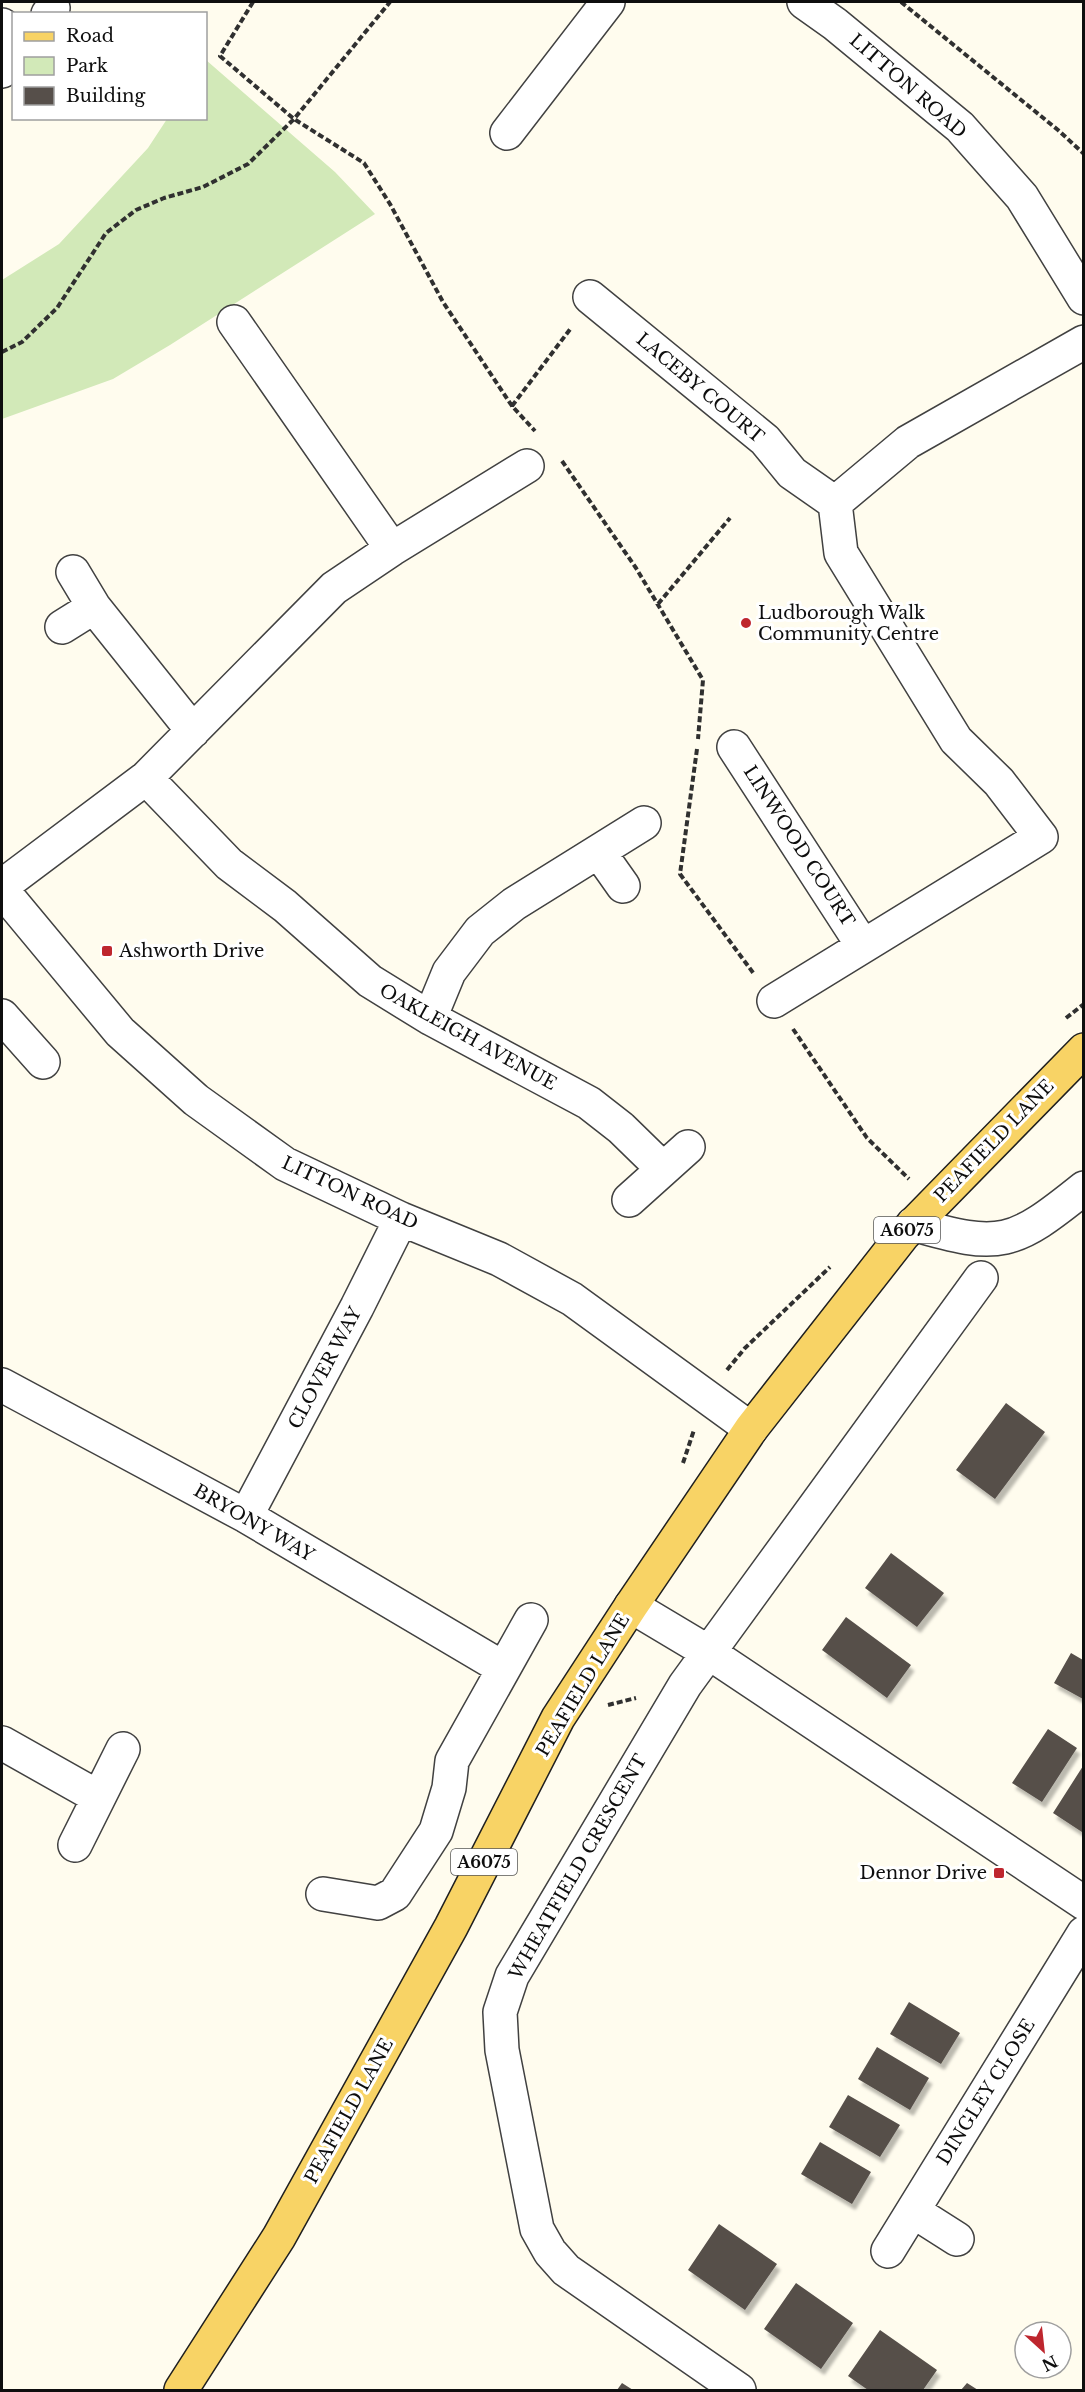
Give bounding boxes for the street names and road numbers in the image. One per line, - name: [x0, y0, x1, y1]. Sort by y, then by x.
- street label: LITTON ROAD: [845, 29, 971, 143]
- street label: LACEBY COURT: [632, 328, 769, 448]
- street label: LINWOOD COURT: [739, 761, 860, 931]
- street label: OAKLEIGH AVENUE: [376, 979, 560, 1095]
- street label: PEAFIELD LANE: [930, 1075, 1058, 1207]
- street label: LITTON ROAD: [278, 1152, 422, 1234]
- road number: A6075: [874, 1217, 940, 1243]
- street label: CLOVER WAY: [284, 1303, 367, 1433]
- street label: BRYONY WAY: [190, 1480, 319, 1567]
- street label: PEAFIELD LANE: [532, 1610, 634, 1760]
- street label: WHEATFIELD CRESCENT: [504, 1750, 652, 1984]
- road number: A6075: [451, 1849, 517, 1875]
- street label: DINGLEY CLOSE: [932, 2015, 1040, 2169]
- street label: PEAFIELD LANE: [300, 2035, 398, 2187]

